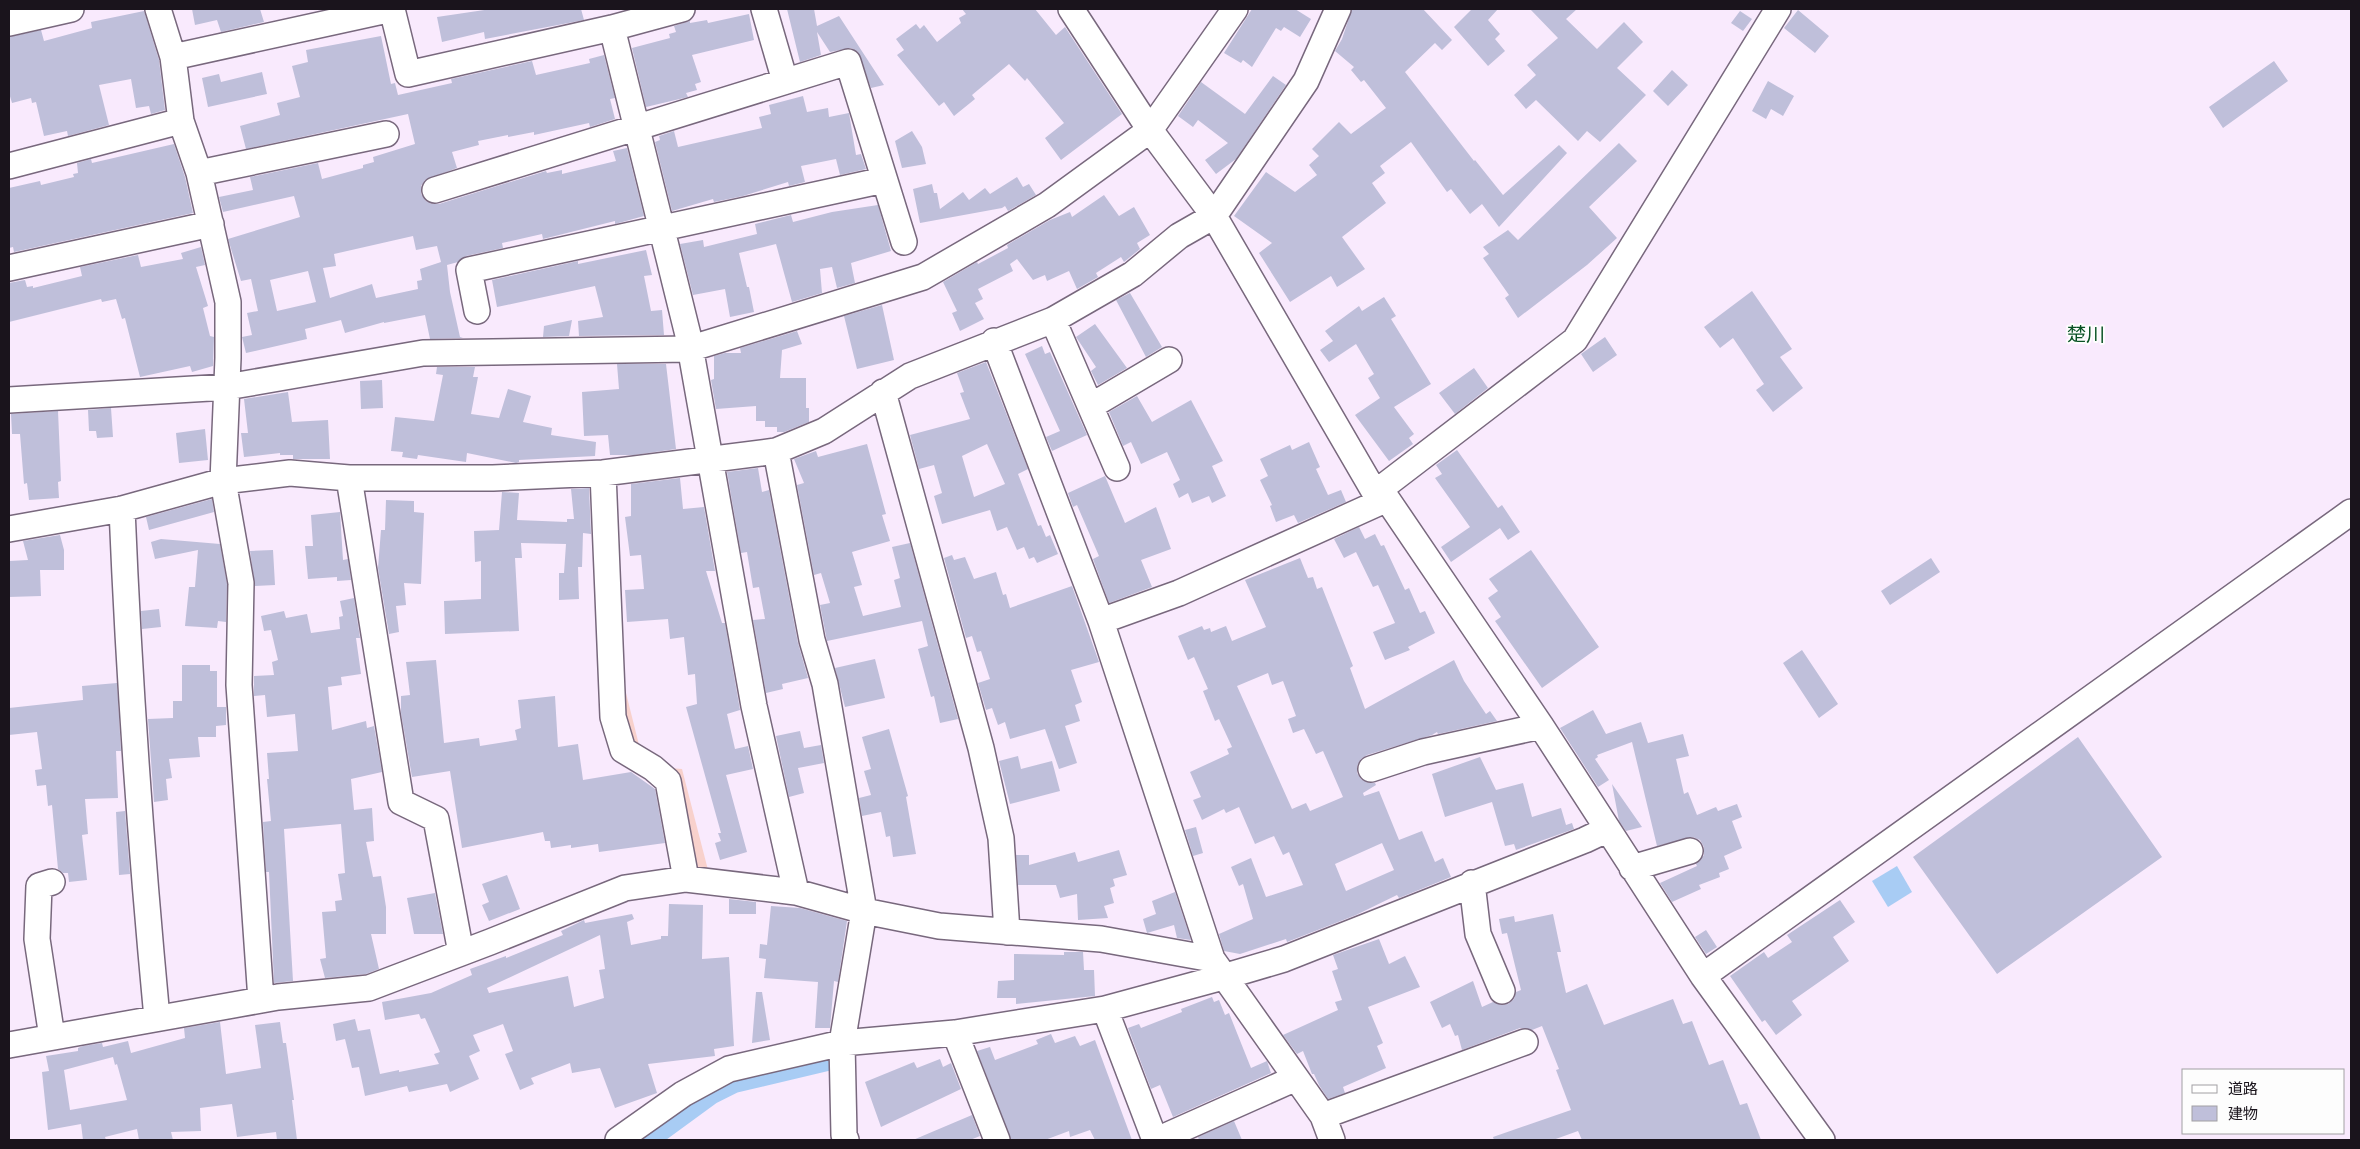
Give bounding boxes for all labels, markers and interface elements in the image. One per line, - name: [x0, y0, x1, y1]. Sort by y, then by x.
- district label: 楚川: [2067, 322, 2105, 345]
- legend: [2182, 1069, 2345, 1134]
- text: 道路: [2228, 1079, 2258, 1097]
- text: 建物: [2228, 1104, 2258, 1122]

